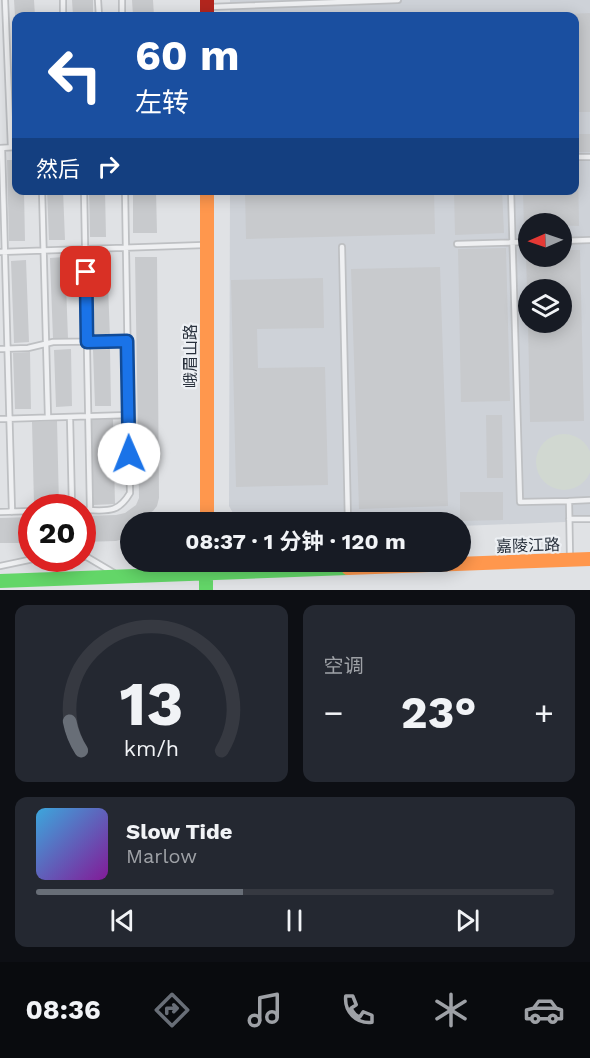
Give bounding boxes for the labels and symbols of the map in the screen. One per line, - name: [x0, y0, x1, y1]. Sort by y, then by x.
- north arrow: [518, 213, 572, 267]
- pin: [60, 246, 111, 297]
- street label: 峨眉山路: [181, 324, 200, 388]
- position arrow: [97, 422, 161, 486]
- speed limit sign: 20: [18, 494, 96, 572]
- street label: 嘉陵江路: [496, 535, 560, 556]

